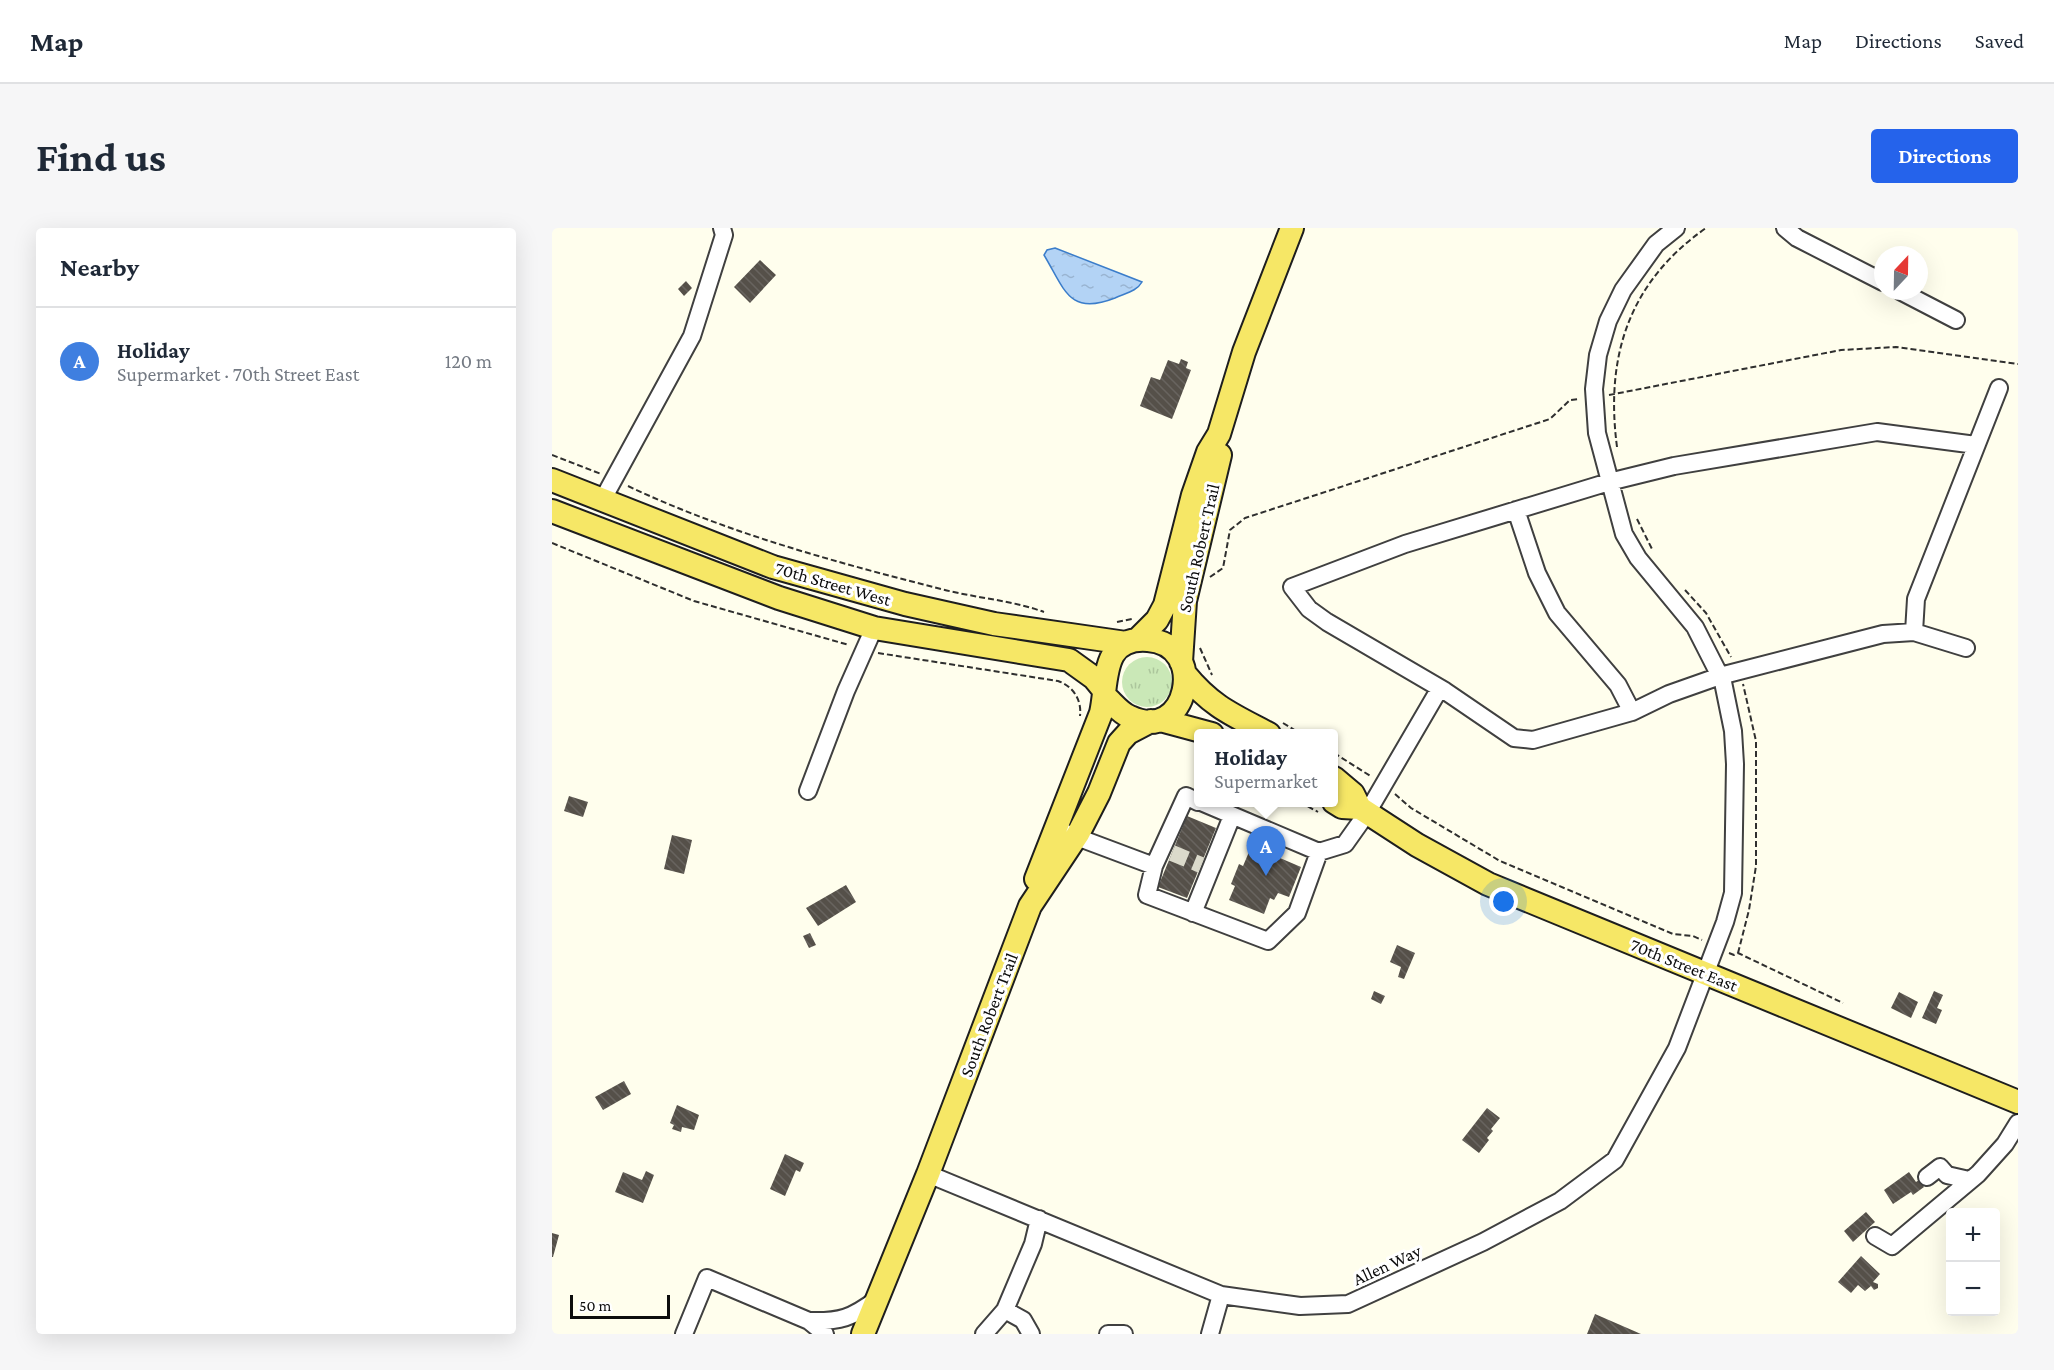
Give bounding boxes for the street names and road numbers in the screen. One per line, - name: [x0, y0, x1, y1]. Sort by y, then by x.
- street label: South Robert Trail: [1175, 482, 1224, 614]
- street label: 70th Street West: [773, 558, 894, 610]
- street label: 70th Street East: [1627, 934, 1742, 996]
- street label: South Robert Trail: [956, 950, 1022, 1080]
- street label: Allen Way: [1350, 1240, 1425, 1289]

